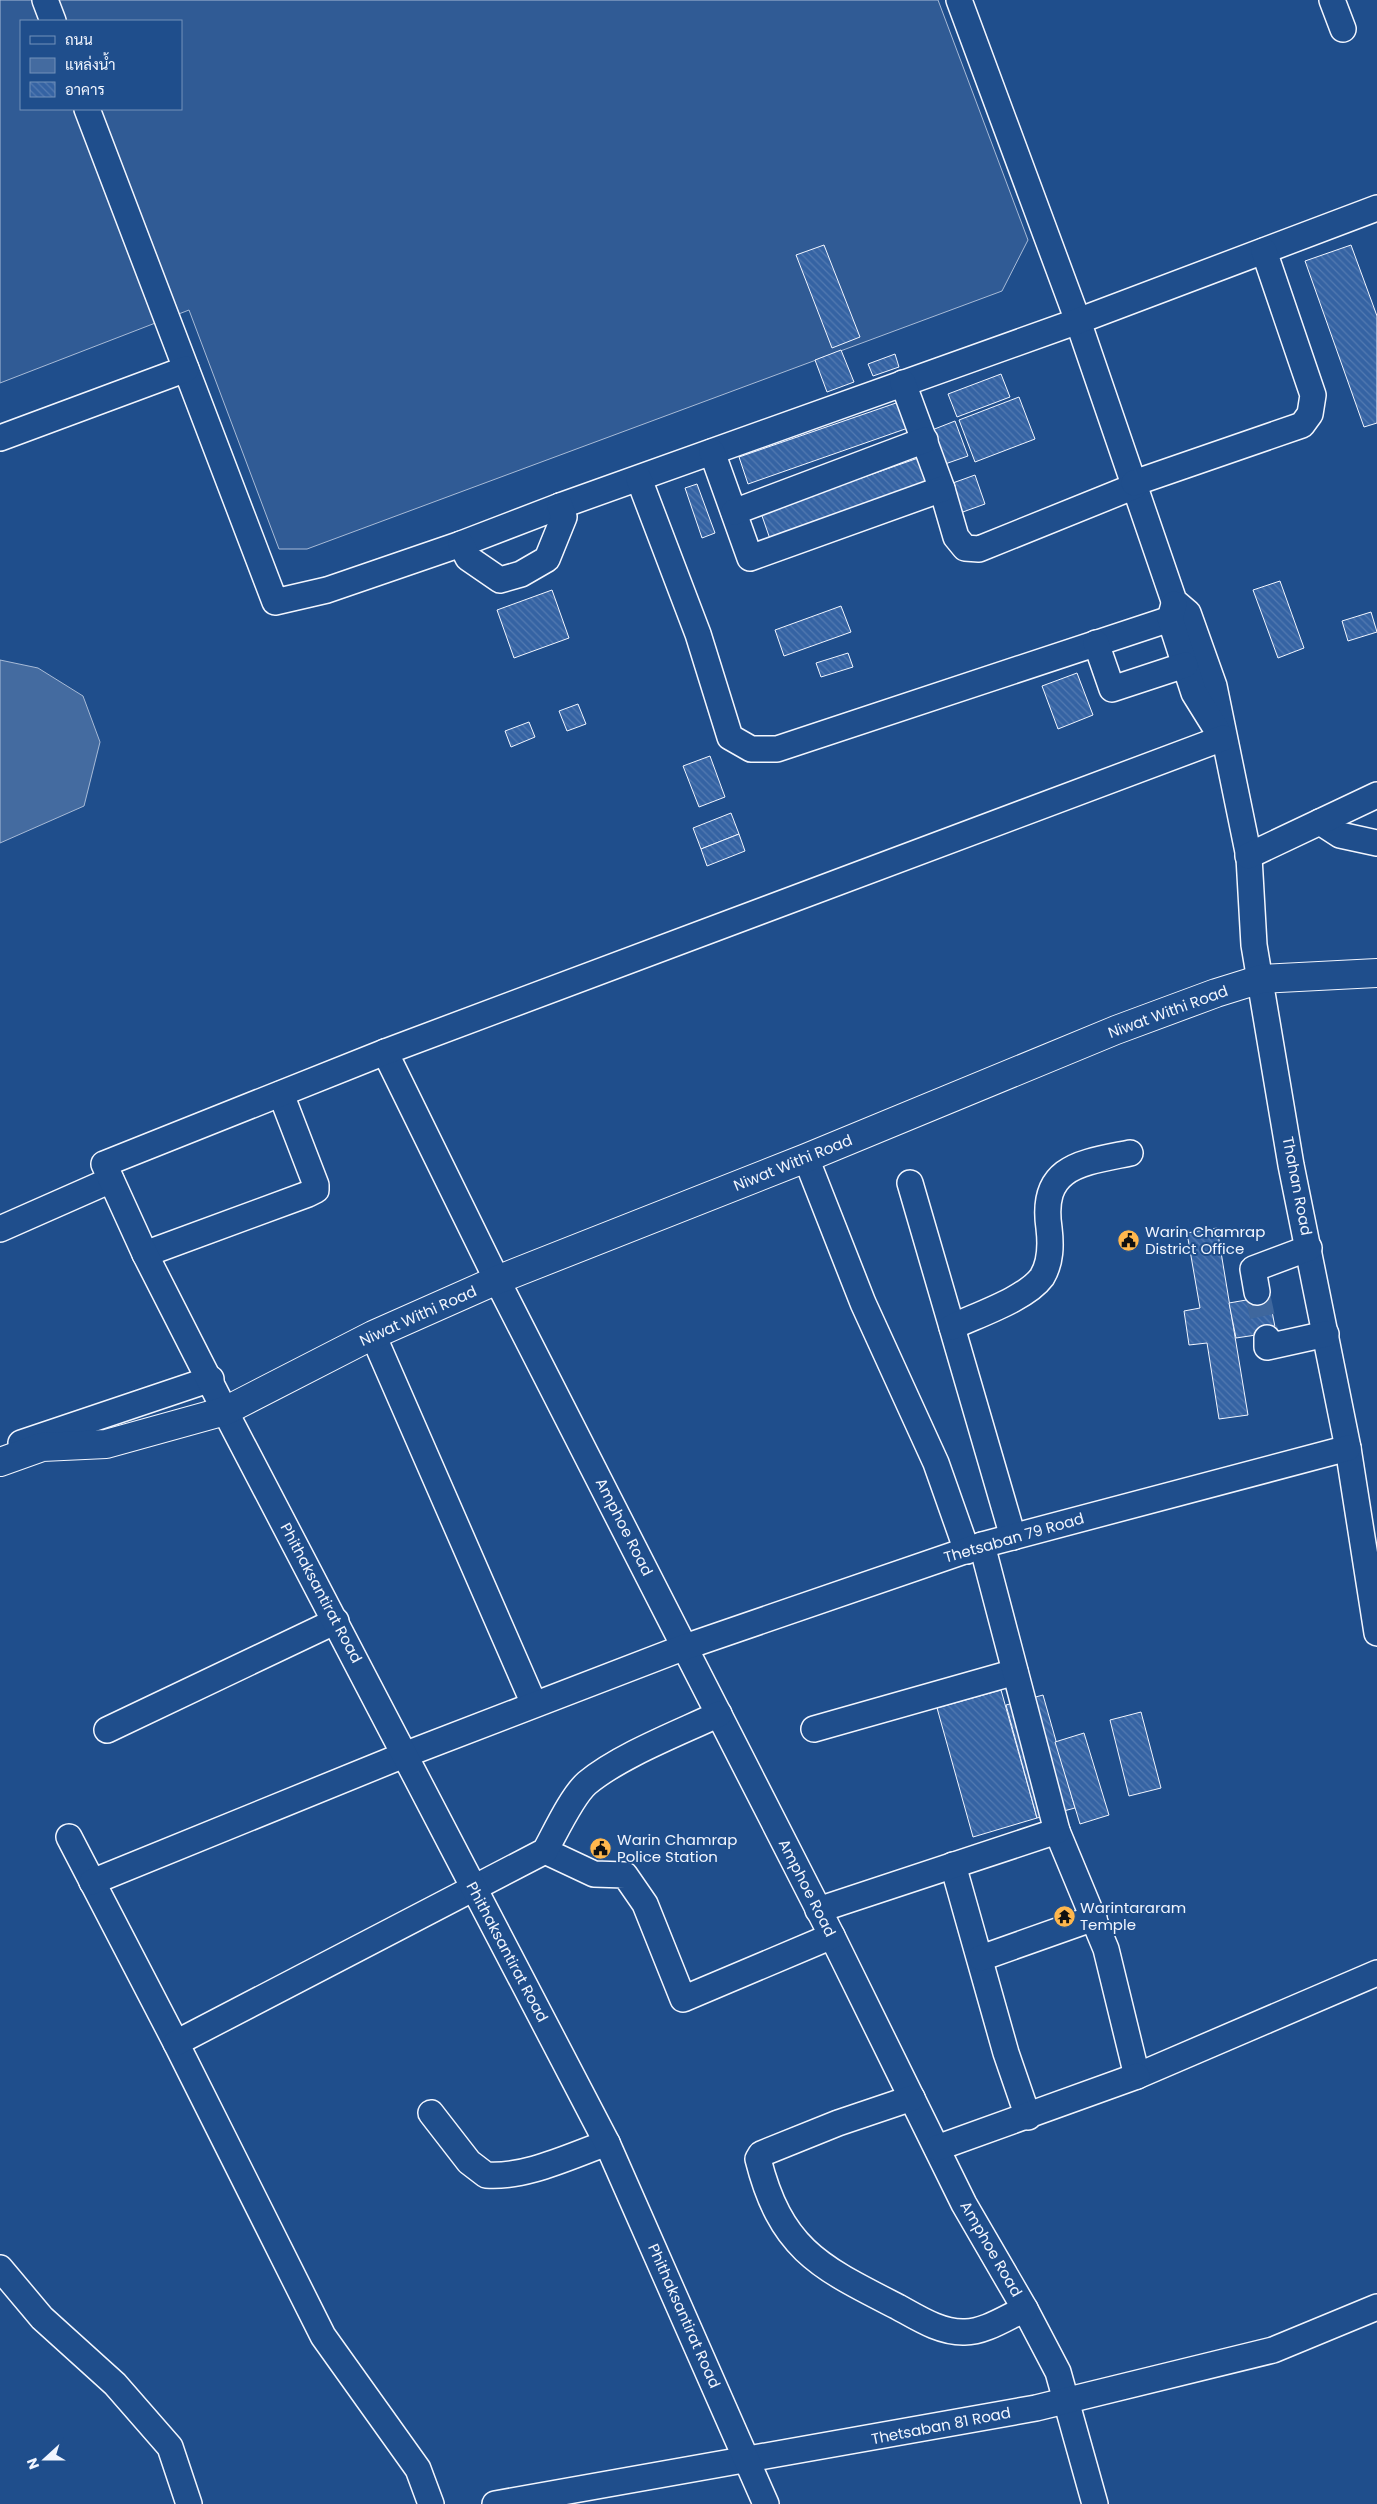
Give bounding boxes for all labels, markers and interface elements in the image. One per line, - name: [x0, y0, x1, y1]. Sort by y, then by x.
- legend: [20, 20, 182, 110]
- text: ถนน: [65, 29, 93, 50]
- text: แหล่งน้ำ: [65, 52, 116, 75]
- text: อาคาร: [65, 79, 105, 100]
- street label: Niwat Withi Road: [1105, 980, 1231, 1043]
- street label: Niwat Withi Road: [730, 1129, 855, 1196]
- street label: Thahan Road: [1278, 1135, 1317, 1237]
- place label: Warin Chamrap District Office: [1145, 1221, 1265, 1259]
- public building icon: Warin Chamrap District Office: [1117, 1229, 1141, 1253]
- street label: Niwat Withi Road: [356, 1280, 480, 1351]
- street label: Amphoe Road: [591, 1474, 658, 1579]
- street label: Thetsaban 79 Road: [941, 1507, 1086, 1568]
- street label: Phithaksantirat Road: [276, 1519, 367, 1666]
- place label: Warin Chamrap Police Station: [617, 1829, 737, 1867]
- street label: Amphoe Road: [774, 1835, 841, 1940]
- public building icon: Warin Chamrap Police Station: [589, 1837, 613, 1861]
- street label: Phithaksantirat Road: [462, 1878, 553, 2025]
- place label: Warintararam Temple: [1080, 1897, 1186, 1935]
- temple icon: Warintararam Temple: [1052, 1905, 1076, 1929]
- street label: Amphoe Road: [956, 2197, 1027, 2300]
- street label: Phithaksantirat Road: [643, 2240, 726, 2391]
- street label: Thetsaban 81 Road: [869, 2402, 1012, 2449]
- north arrow: [20, 2434, 70, 2484]
- text: N: [22, 2455, 44, 2472]

